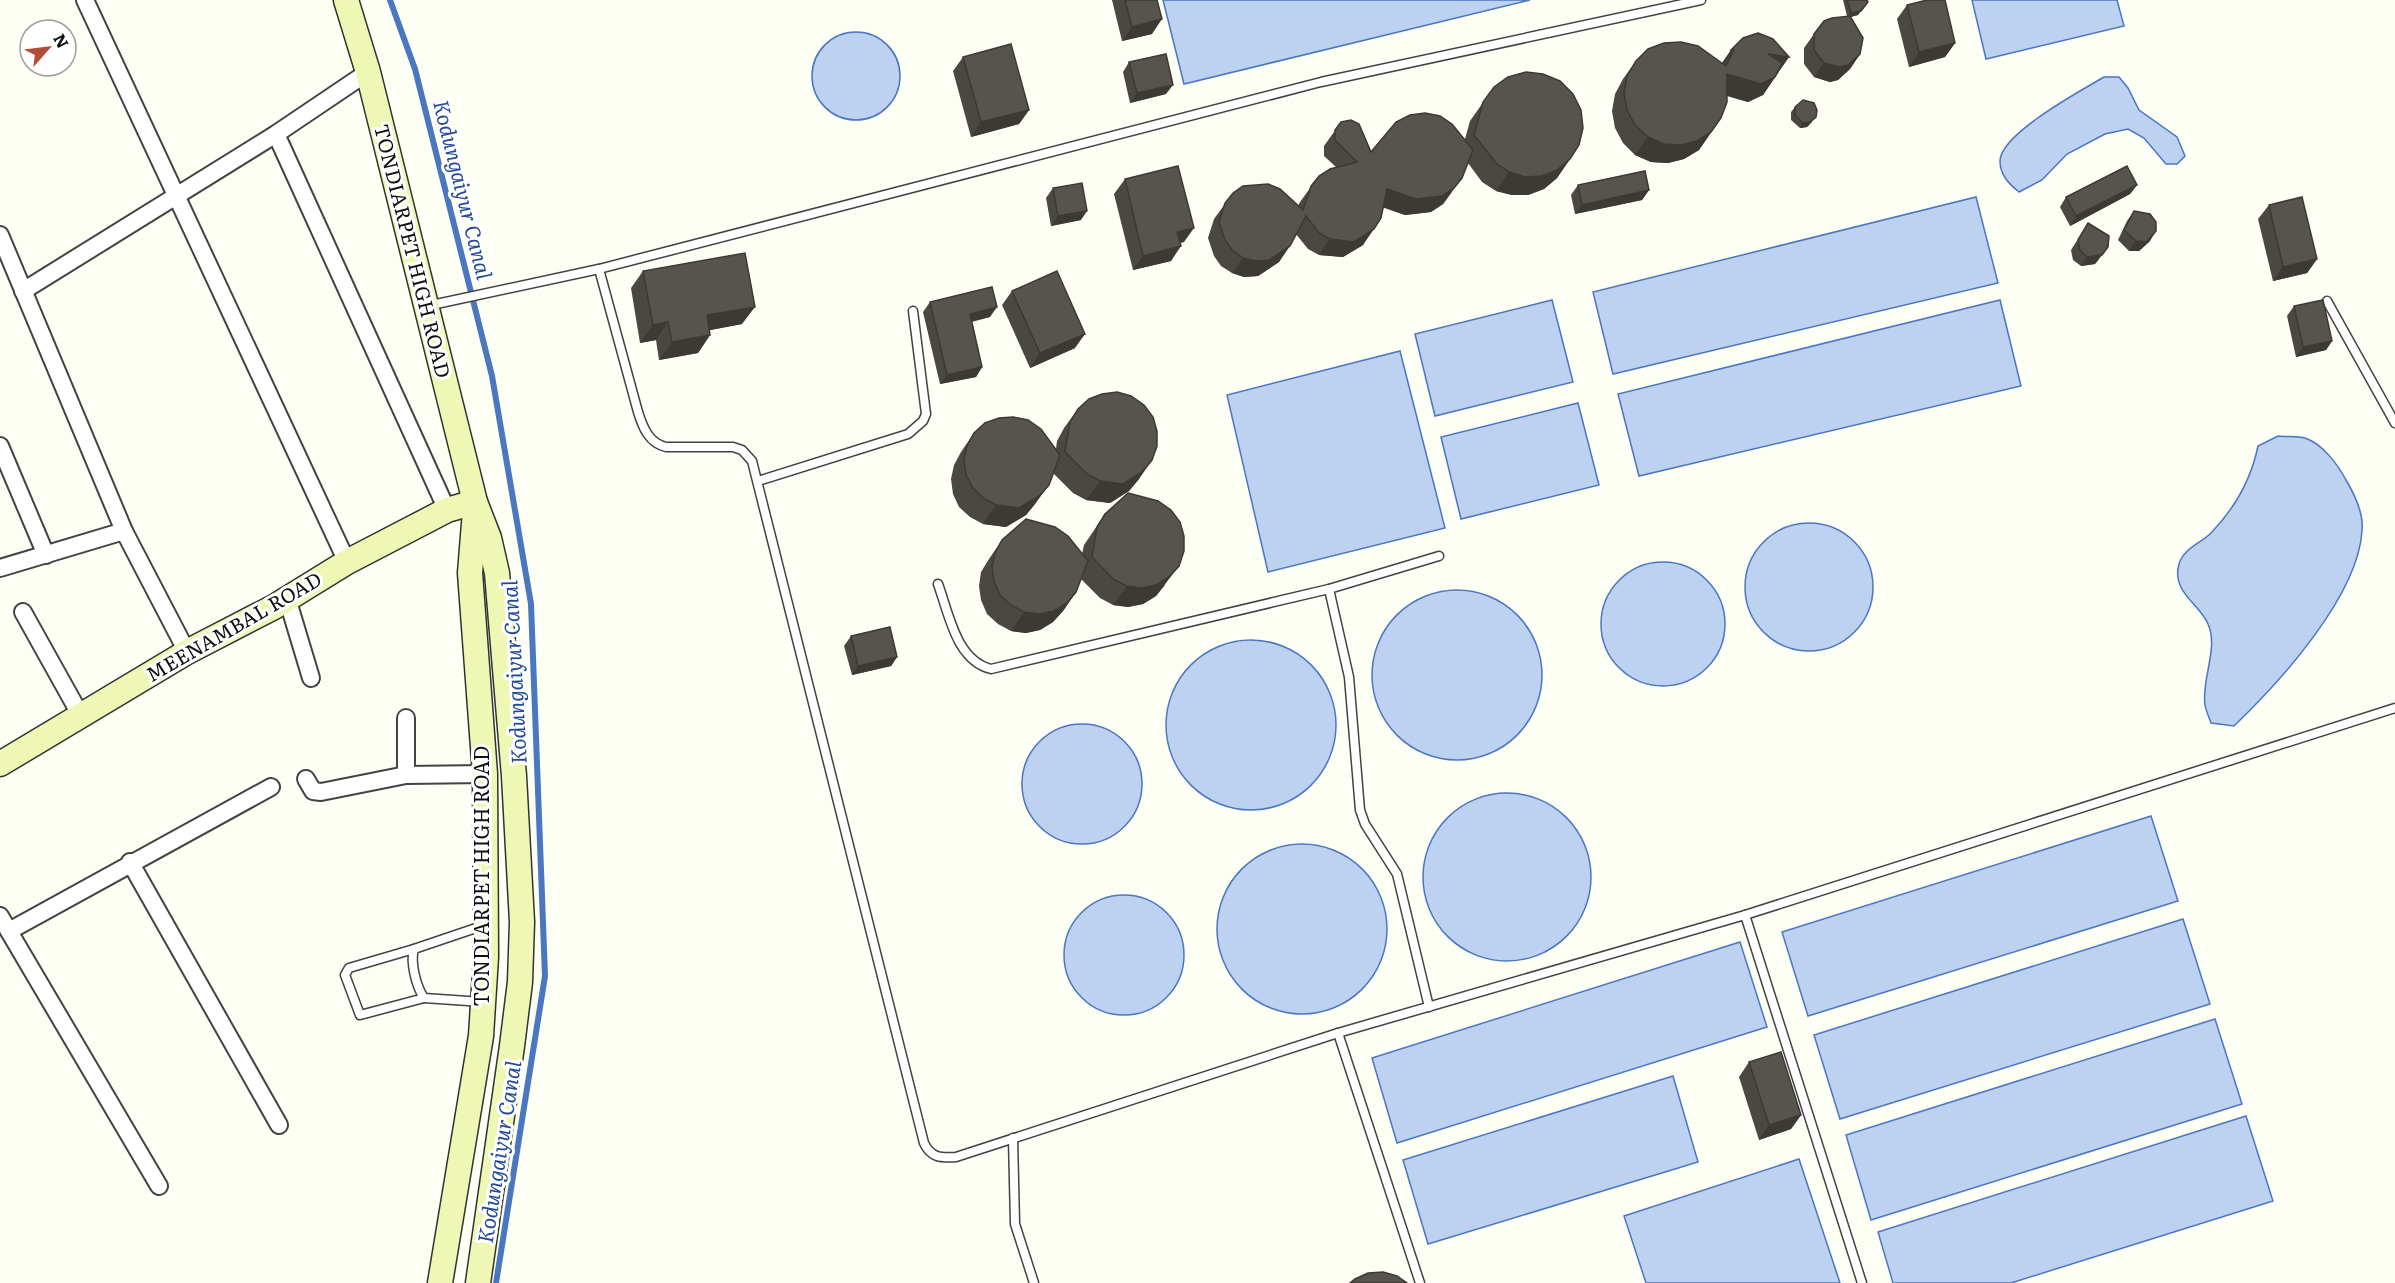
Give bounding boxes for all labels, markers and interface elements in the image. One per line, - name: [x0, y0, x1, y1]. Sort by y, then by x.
- north arrow: [18, 18, 78, 78]
- text: N: [48, 29, 76, 52]
- water label: Kodungaiyur Canal: [427, 96, 502, 282]
- street label: TONDIARPET HIGH ROAD: [368, 120, 460, 381]
- street label: MEENAMBAL ROAD: [140, 563, 326, 688]
- water label: Kodungaiyur Canal: [492, 579, 533, 765]
- street label: TONDIARPET HIGH ROAD: [465, 746, 495, 1006]
- water label: Kodungaiyur Canal: [468, 1058, 527, 1245]

